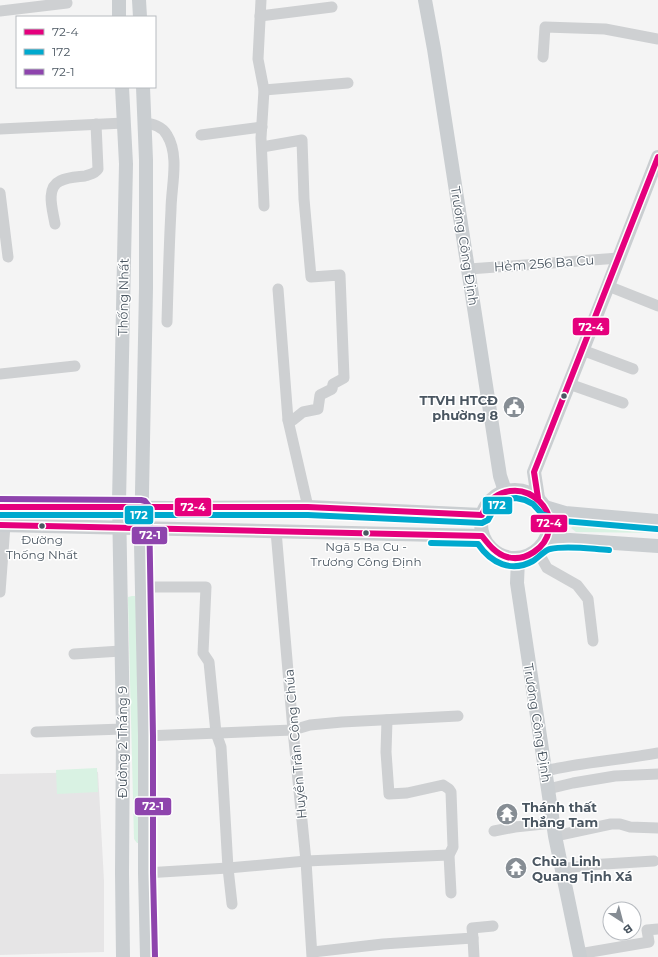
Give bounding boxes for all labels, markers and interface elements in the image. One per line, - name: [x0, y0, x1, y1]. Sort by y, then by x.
- legend: [16, 16, 156, 88]
- text: 72-4: [52, 24, 78, 39]
- text: 172: [52, 44, 70, 59]
- text: 72-1: [52, 64, 75, 79]
- street label: Trương Công Định: [448, 185, 482, 307]
- street label: Hẻm 256 Ba Cu: [493, 252, 595, 274]
- street label: Thống Nhất: [114, 258, 132, 336]
- line badge: 72-4: [572, 317, 610, 336]
- text: 72-4: [578, 320, 604, 334]
- unlabelled marker: [559, 391, 569, 401]
- place label: TTVH HTCĐ phường 8: [420, 392, 498, 423]
- public building icon: TTVH HTCĐ phường 8: [501, 394, 527, 420]
- line badge: 172: [482, 496, 513, 515]
- line badge: 72-4: [174, 497, 212, 517]
- text: 172: [488, 498, 506, 512]
- text: 72-4: [180, 500, 206, 514]
- line badge: 172: [124, 505, 154, 525]
- text: 172: [130, 508, 148, 522]
- line badge: 72-4: [530, 514, 568, 533]
- text: 72-4: [536, 516, 562, 530]
- marker: Đường Thống Nhất: [37, 521, 47, 531]
- line badge: 72-1: [131, 526, 168, 545]
- text: 72-1: [139, 528, 161, 542]
- marker: Ngã 5 Ba Cu - Trương Công Định: [361, 528, 371, 538]
- place label: Đường Thống Nhất: [6, 532, 78, 562]
- place label: Ngã 5 Ba Cu - Trương Công Định: [310, 539, 422, 569]
- street label: Trương Công Định: [521, 662, 555, 784]
- street label: Huyền Trân Công Chúa: [280, 668, 310, 820]
- street label: Đường 2 Tháng 9: [114, 686, 130, 798]
- line badge: 72-1: [134, 797, 172, 816]
- text: 72-1: [142, 799, 164, 813]
- place label: Thánh thất Thắng Tam: [522, 799, 598, 830]
- temple icon: Thánh thất Thắng Tam: [494, 801, 520, 827]
- place label: Chùa Linh Quang Tịnh Xá: [532, 853, 632, 884]
- temple icon: Chùa Linh Quang Tịnh Xá: [503, 855, 529, 881]
- north arrow: [602, 901, 642, 941]
- text: B: [620, 921, 635, 937]

